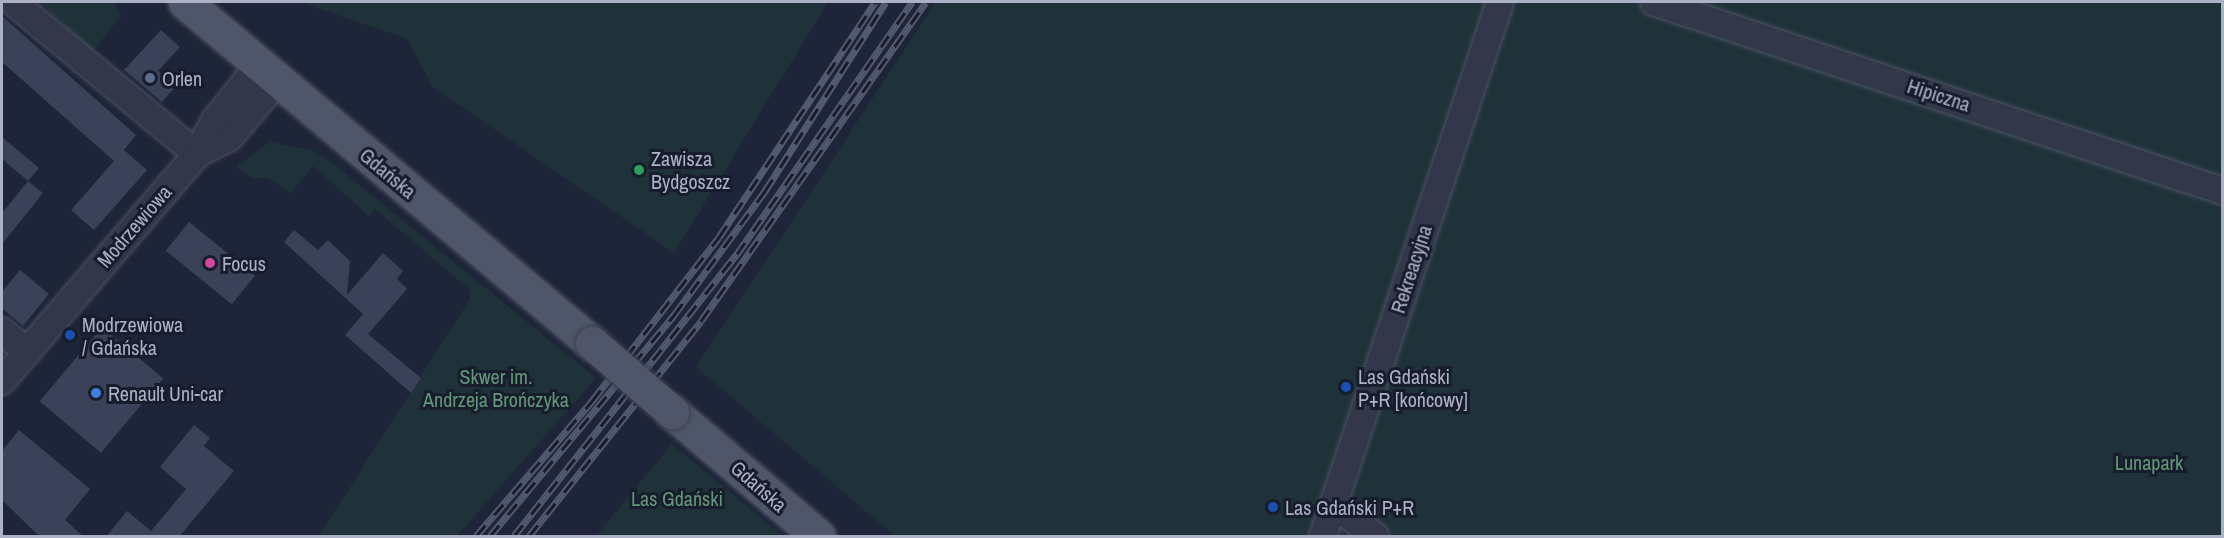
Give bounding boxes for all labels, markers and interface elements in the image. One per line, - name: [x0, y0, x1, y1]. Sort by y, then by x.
- place label: Orlen: [162, 66, 202, 90]
- marker: Orlen: [143, 71, 157, 85]
- street label: Hipiczna: [1905, 74, 1973, 116]
- street label: Gdańska: [355, 143, 421, 203]
- place label: Zawisza Bydgoszcz: [651, 146, 730, 193]
- marker: Zawisza Bydgoszcz: [632, 163, 646, 177]
- street label: Modrzewiowa: [92, 180, 176, 272]
- street label: Rekreacyjna: [1386, 222, 1436, 316]
- place label: Focus: [222, 251, 266, 275]
- marker: Focus: [203, 256, 217, 270]
- place label: Modrzewiowa / Gdańska: [82, 312, 183, 359]
- marker: Modrzewiowa / Gdańska: [63, 328, 77, 342]
- place label: Las Gdański P+R [końcowy]: [1358, 364, 1468, 411]
- park label: Skwer im. Andrzeja Brończyka: [423, 365, 569, 412]
- marker: Las Gdański P+R [końcowy]: [1339, 380, 1353, 394]
- place label: Renault Uni-car: [108, 381, 223, 405]
- marker: Renault Uni-car: [89, 386, 103, 400]
- park label: Lunapark: [2115, 450, 2183, 474]
- street label: Gdańska: [726, 455, 792, 517]
- park label: Las Gdański: [631, 486, 723, 510]
- place label: Las Gdański P+R: [1285, 495, 1414, 519]
- marker: Las Gdański P+R: [1266, 500, 1280, 514]

